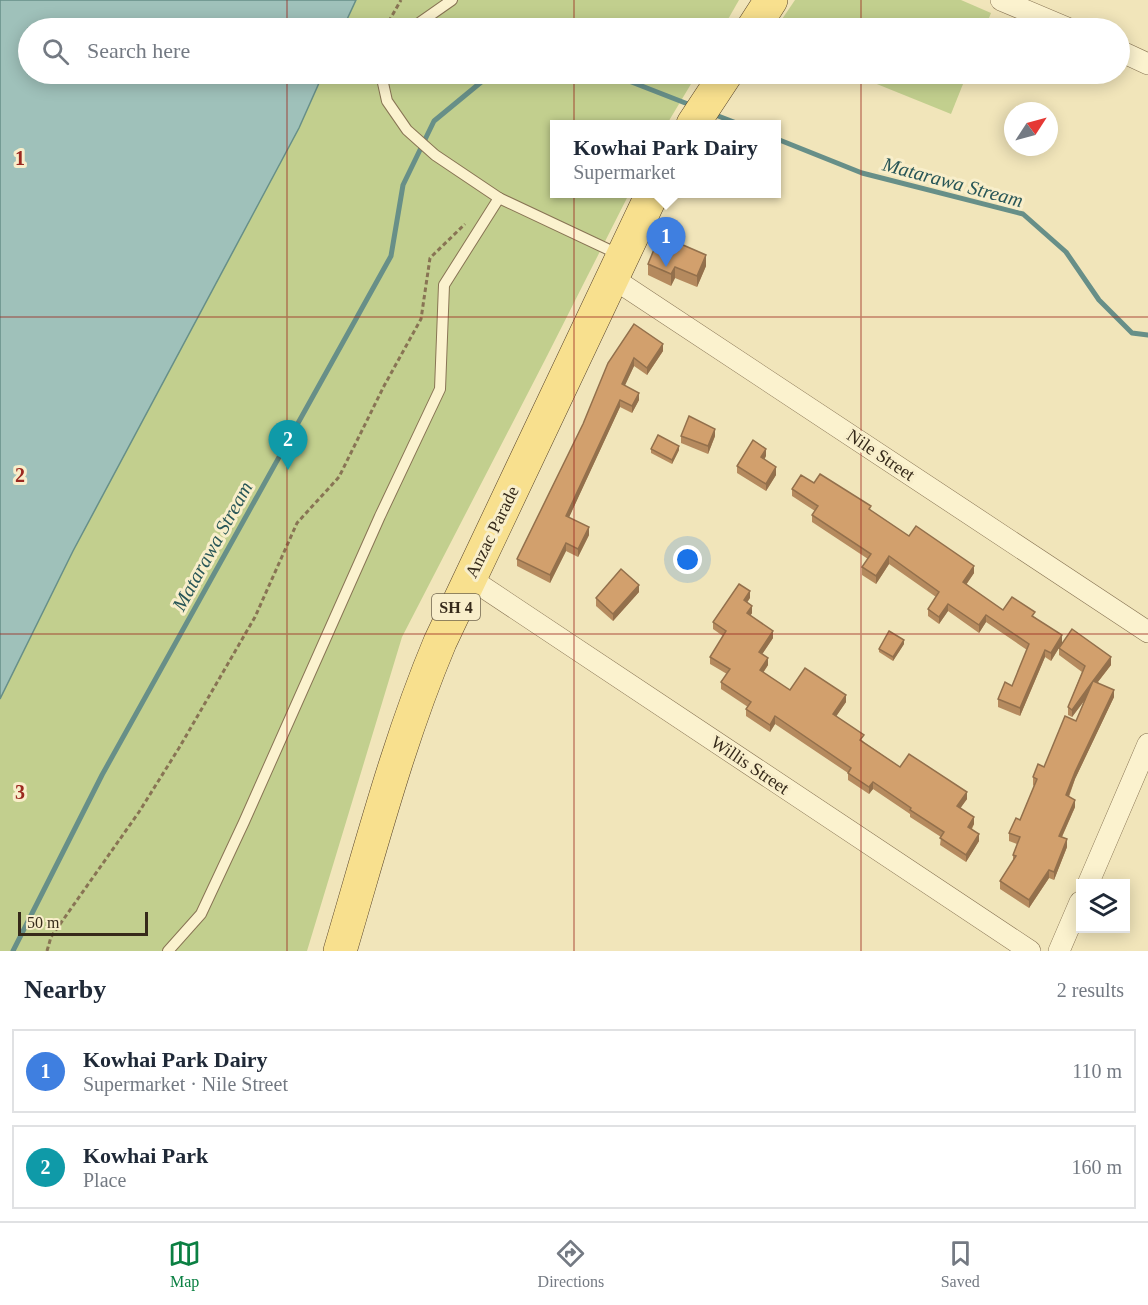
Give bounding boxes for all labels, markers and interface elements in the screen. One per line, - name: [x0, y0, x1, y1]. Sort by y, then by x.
- search box: [18, 18, 1130, 84]
- icon: search: [39, 35, 72, 68]
- text: Search here: [87, 38, 190, 63]
- north arrow: [1004, 102, 1058, 156]
- popup: [550, 120, 781, 198]
- text: Kowhai Park Dairy: [573, 135, 758, 160]
- text: 1: [15, 147, 25, 169]
- water label: Matarawa Stream: [880, 152, 1026, 211]
- text: Supermarket: [573, 161, 675, 183]
- pin: 1: [646, 218, 686, 267]
- pin: 2: [268, 420, 308, 470]
- street label: Nile Street: [843, 425, 919, 485]
- text: 2: [15, 464, 25, 486]
- water label: Matarawa Stream: [167, 478, 257, 615]
- street label: Anzac Parade: [461, 483, 523, 581]
- your location: [673, 545, 702, 574]
- road number: SH 4: [432, 594, 480, 620]
- street label: Willis Street: [707, 732, 793, 798]
- text: 3: [15, 781, 25, 803]
- map controls: [1076, 879, 1130, 933]
- button: layers: [1076, 879, 1130, 933]
- scale bar: [18, 909, 148, 936]
- text: 50 m: [27, 914, 59, 931]
- text: Nearby: [24, 975, 106, 1004]
- text: 2 results: [1057, 979, 1124, 1001]
- text: Kowhai Park Dairy: [83, 1047, 268, 1072]
- text: 1: [41, 1060, 51, 1082]
- text: 110 m: [1072, 1060, 1122, 1082]
- text: Supermarket · Nile Street: [83, 1073, 288, 1095]
- text: Kowhai Park: [83, 1143, 208, 1168]
- text: 2: [41, 1156, 51, 1178]
- text: 160 m: [1071, 1156, 1122, 1178]
- text: Place: [83, 1169, 126, 1191]
- tab: Map: [168, 1237, 201, 1291]
- tab: Directions: [538, 1237, 604, 1291]
- tab: Saved: [941, 1237, 980, 1291]

